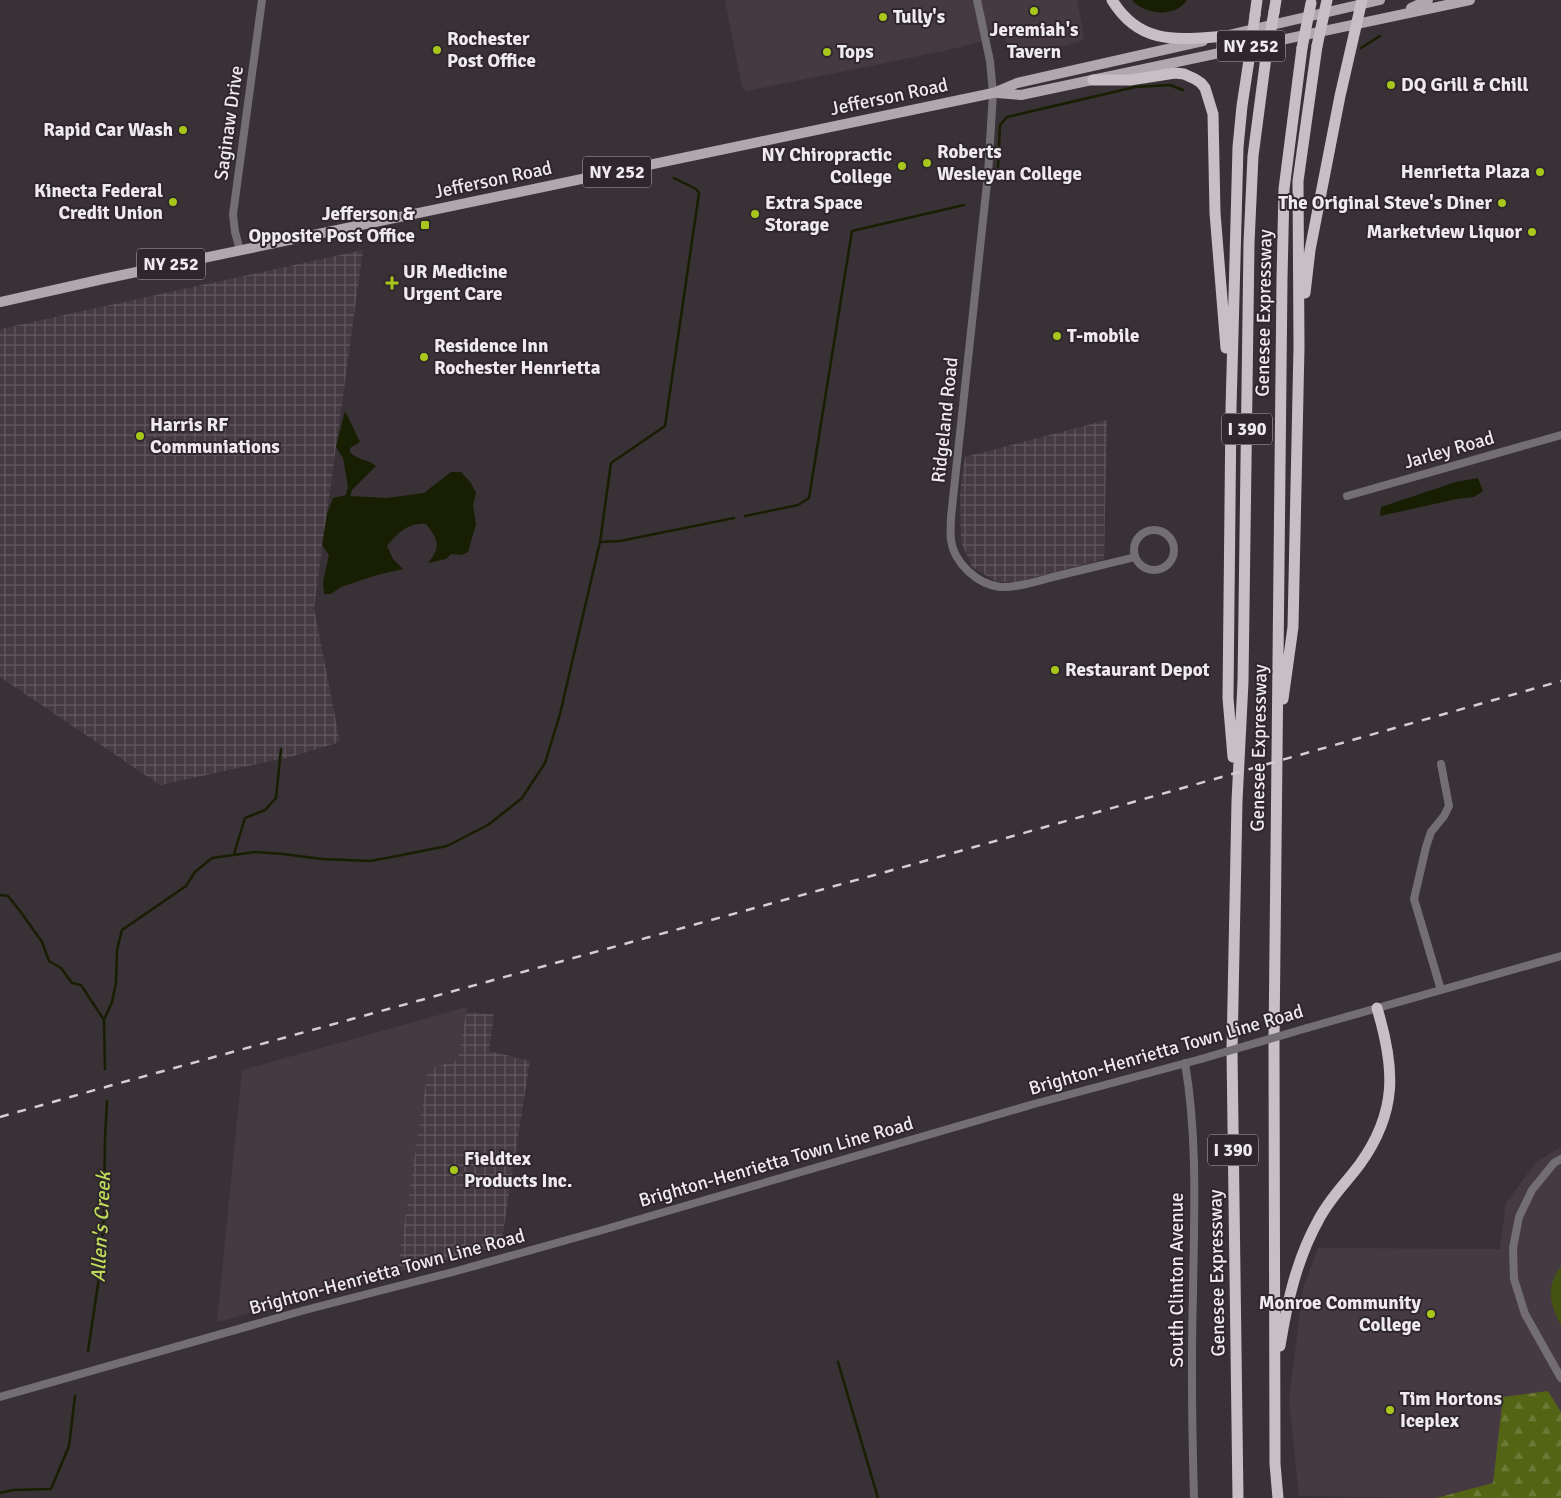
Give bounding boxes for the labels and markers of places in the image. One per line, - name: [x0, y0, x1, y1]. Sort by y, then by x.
- place label: Tully's: [893, 5, 945, 29]
- marker: Jeremiah's Tavern: [1028, 5, 1040, 17]
- marker: Tully's: [877, 11, 889, 23]
- place label: Jeremiah's Tavern: [990, 18, 1078, 64]
- place label: Rochester Post Office: [447, 27, 536, 73]
- place label: Tops: [837, 40, 874, 64]
- marker: Rochester Post Office: [431, 44, 443, 56]
- marker: Tops: [821, 46, 833, 58]
- place label: DQ Grill & Chill: [1401, 73, 1528, 97]
- marker: DQ Grill & Chill: [1385, 79, 1397, 91]
- place label: Rapid Car Wash: [43, 118, 173, 142]
- marker: Rapid Car Wash: [177, 124, 189, 136]
- place label: Roberts Wesleyan College: [937, 140, 1082, 186]
- place label: NY Chiropractic College: [761, 143, 892, 189]
- marker: Roberts Wesleyan College: [921, 157, 933, 169]
- marker: NY Chiropractic College: [896, 160, 908, 172]
- place label: Henrietta Plaza: [1401, 160, 1530, 184]
- marker: Henrietta Plaza: [1534, 166, 1546, 178]
- place label: Kinecta Federal Credit Union: [34, 179, 163, 225]
- place label: Extra Space Storage: [765, 191, 863, 237]
- place label: The Original Steve's Diner: [1278, 191, 1492, 215]
- marker: Kinecta Federal Credit Union: [167, 196, 179, 208]
- marker: The Original Steve's Diner: [1496, 197, 1508, 209]
- place label: Jefferson & Opposite Post Office: [248, 202, 416, 248]
- marker: Extra Space Storage: [749, 208, 761, 220]
- marker: Jefferson & Opposite Post Office: [419, 219, 431, 231]
- place label: Marketview Liquor: [1367, 220, 1522, 244]
- marker: Marketview Liquor: [1526, 226, 1538, 238]
- place label: UR Medicine Urgent Care: [403, 260, 508, 306]
- marker: UR Medicine Urgent Care: [385, 276, 399, 290]
- place label: T-mobile: [1067, 324, 1139, 348]
- marker: T-mobile: [1051, 330, 1063, 342]
- place label: Residence Inn Rochester Henrietta: [434, 334, 601, 380]
- marker: Residence Inn Rochester Henrietta: [418, 351, 430, 363]
- place label: Harris RF Communiations: [150, 413, 280, 459]
- marker: Harris RF Communiations: [134, 430, 146, 442]
- place label: Restaurant Depot: [1065, 658, 1210, 682]
- marker: Restaurant Depot: [1049, 664, 1061, 676]
- place label: Fieldtex Products Inc.: [464, 1147, 572, 1193]
- marker: Fieldtex Products Inc.: [448, 1164, 460, 1176]
- place label: Monroe Community College: [1259, 1291, 1422, 1337]
- marker: Monroe Community College: [1425, 1308, 1437, 1320]
- place label: Tim Hortons Iceplex: [1400, 1387, 1502, 1433]
- marker: Tim Hortons Iceplex: [1384, 1404, 1396, 1416]

